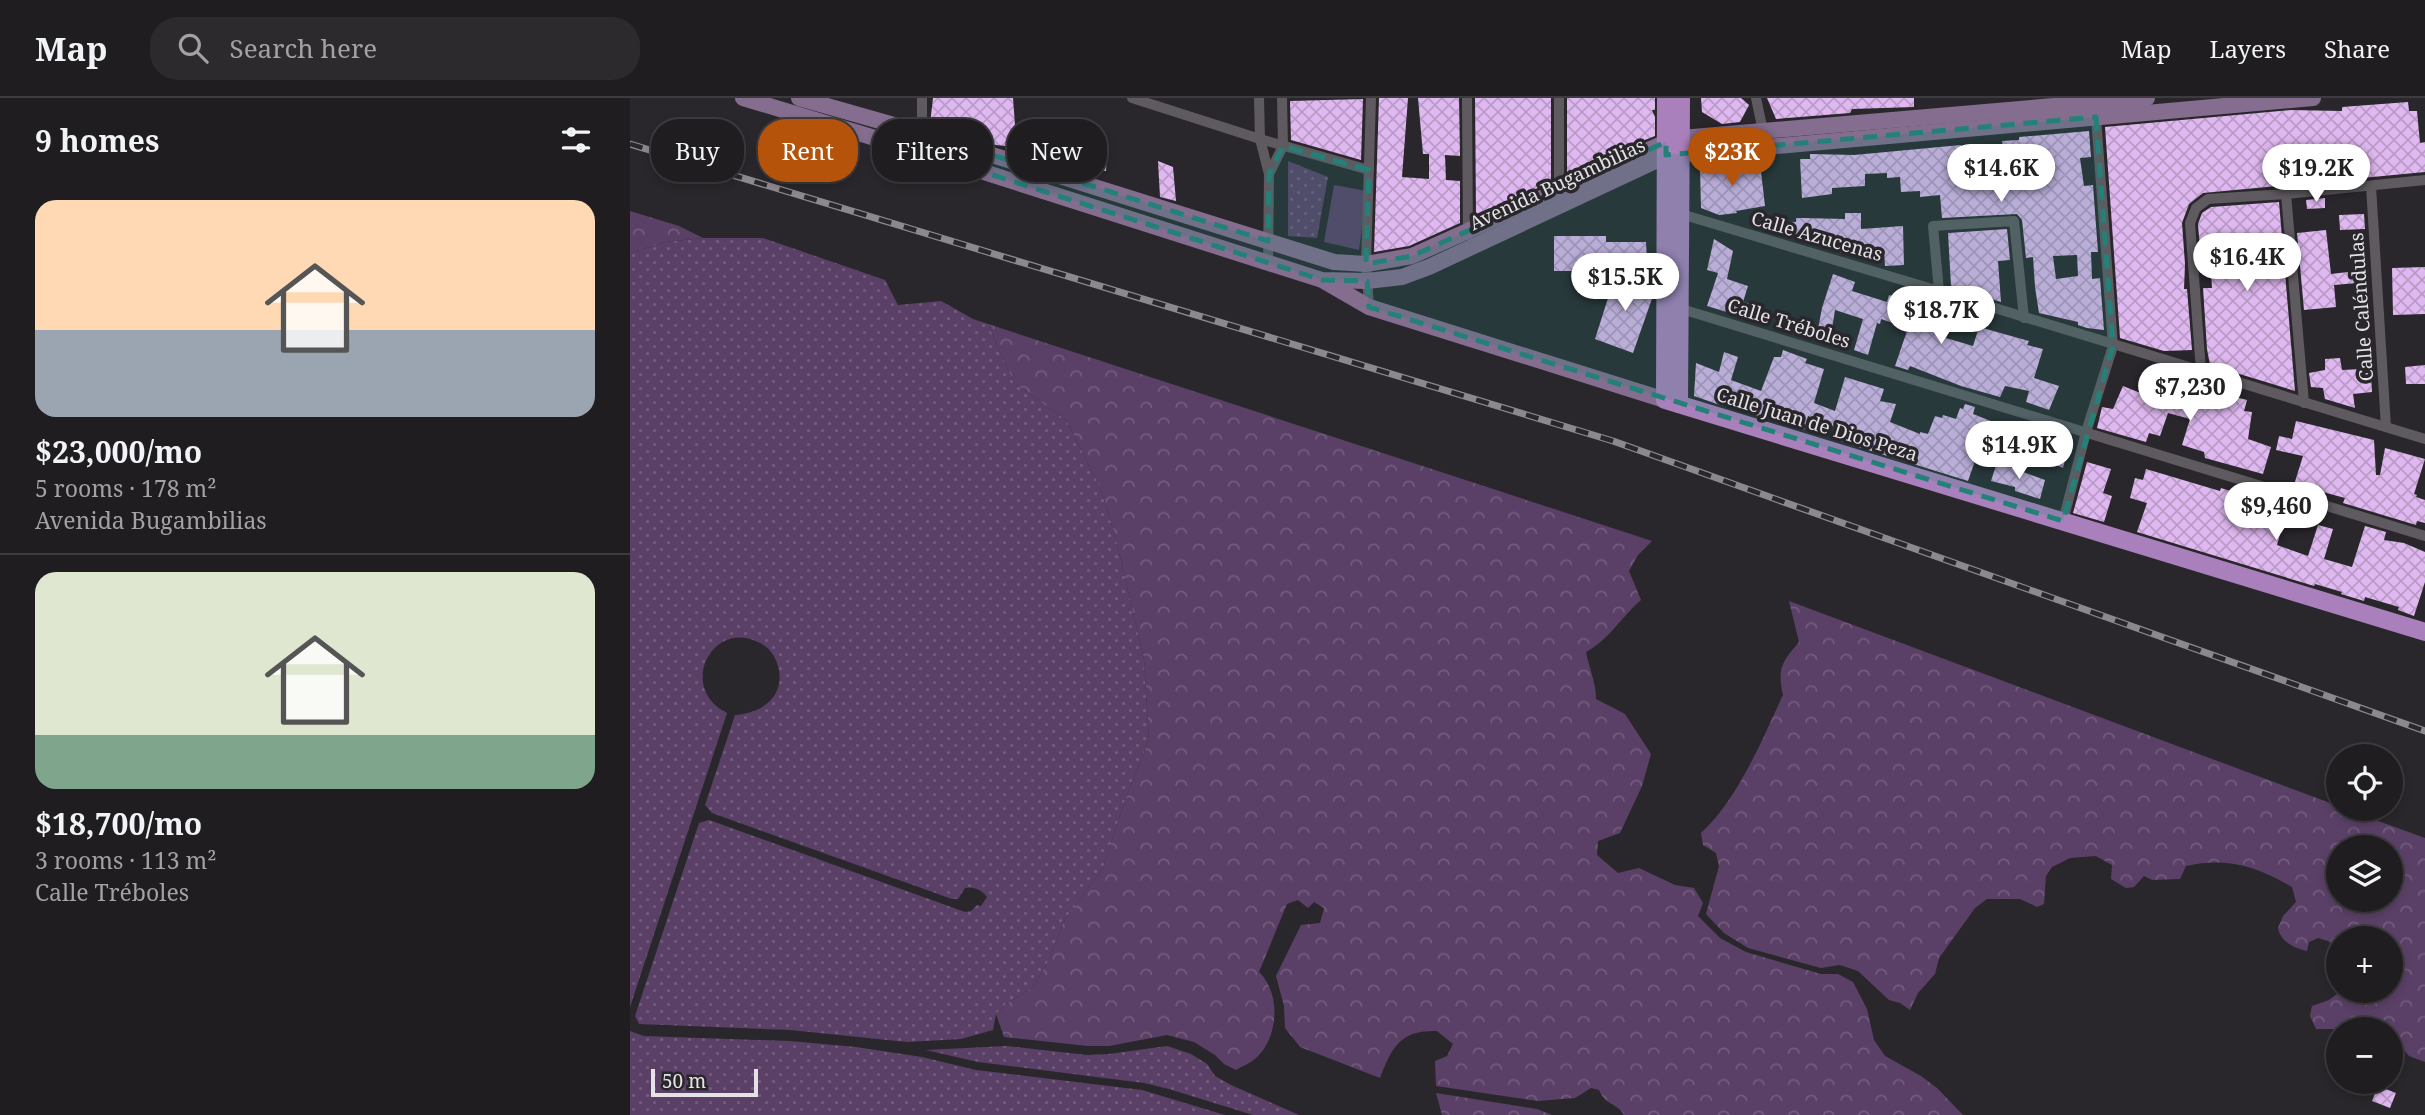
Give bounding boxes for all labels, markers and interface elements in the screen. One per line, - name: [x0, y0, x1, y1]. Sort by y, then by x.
- search box: [150, 17, 640, 80]
- text: Map: [35, 26, 108, 71]
- icon: search: [174, 29, 212, 67]
- text: Search here: [230, 30, 377, 66]
- text: Map: [2121, 32, 2172, 65]
- text: Layers: [2210, 32, 2286, 65]
- text: Share: [2324, 32, 2390, 65]
- chip: Buy: [651, 119, 744, 182]
- chip: Rent: [758, 119, 858, 182]
- chip: Filters: [872, 119, 993, 182]
- chip: New: [1007, 119, 1107, 182]
- text: 9 homes: [35, 120, 159, 161]
- icon: filters: [557, 121, 595, 159]
- pin: $23K: [1691, 129, 1773, 188]
- street label: Avenida Bugambilias: [1465, 132, 1649, 236]
- text: $23K: [1704, 135, 1760, 167]
- pin: $14.6K: [1944, 144, 2058, 204]
- pin: $19.2K: [2259, 144, 2373, 204]
- text: $14.6K: [1963, 151, 2039, 183]
- text: $19.2K: [2278, 151, 2354, 183]
- street label: Calle Azucenas: [1748, 205, 1886, 267]
- street label: Calle Caléndulas: [2343, 232, 2379, 382]
- pin: $16.4K: [2190, 234, 2304, 293]
- text: $16.4K: [2209, 240, 2285, 272]
- icon: home: [252, 245, 378, 371]
- pin: $15.5K: [1568, 254, 1682, 313]
- text: $15.5K: [1587, 260, 1663, 292]
- pin: $18.7K: [1884, 286, 1998, 346]
- street label: Calle Tréboles: [1724, 292, 1854, 354]
- text: $18.7K: [1903, 293, 1979, 325]
- pin: $7,230: [2133, 364, 2247, 423]
- text: $7,230: [2154, 370, 2226, 402]
- street label: Calle Juan de Dios Peza: [1713, 381, 1921, 467]
- pin: $14.9K: [1962, 422, 2076, 481]
- text: $14.9K: [1981, 428, 2057, 460]
- text: $23,000/mo: [35, 431, 202, 472]
- text: 5 rooms · 178 m²: [35, 472, 217, 504]
- pin: $9,460: [2219, 482, 2333, 542]
- text: $9,460: [2240, 489, 2312, 521]
- text: Avenida Bugambilias: [35, 504, 267, 536]
- icon: home: [252, 617, 378, 743]
- map controls: [2326, 744, 2403, 1094]
- button: locate: [2326, 744, 2403, 821]
- text: $18,700/mo: [35, 803, 202, 844]
- button: layers: [2326, 835, 2403, 912]
- text: 3 rooms · 113 m²: [35, 844, 217, 876]
- text: Calle Tréboles: [35, 876, 189, 908]
- button: +: [2326, 926, 2403, 1003]
- button: −: [2326, 1017, 2403, 1094]
- scale bar: [651, 1066, 758, 1098]
- text: 50 m: [662, 1068, 706, 1094]

